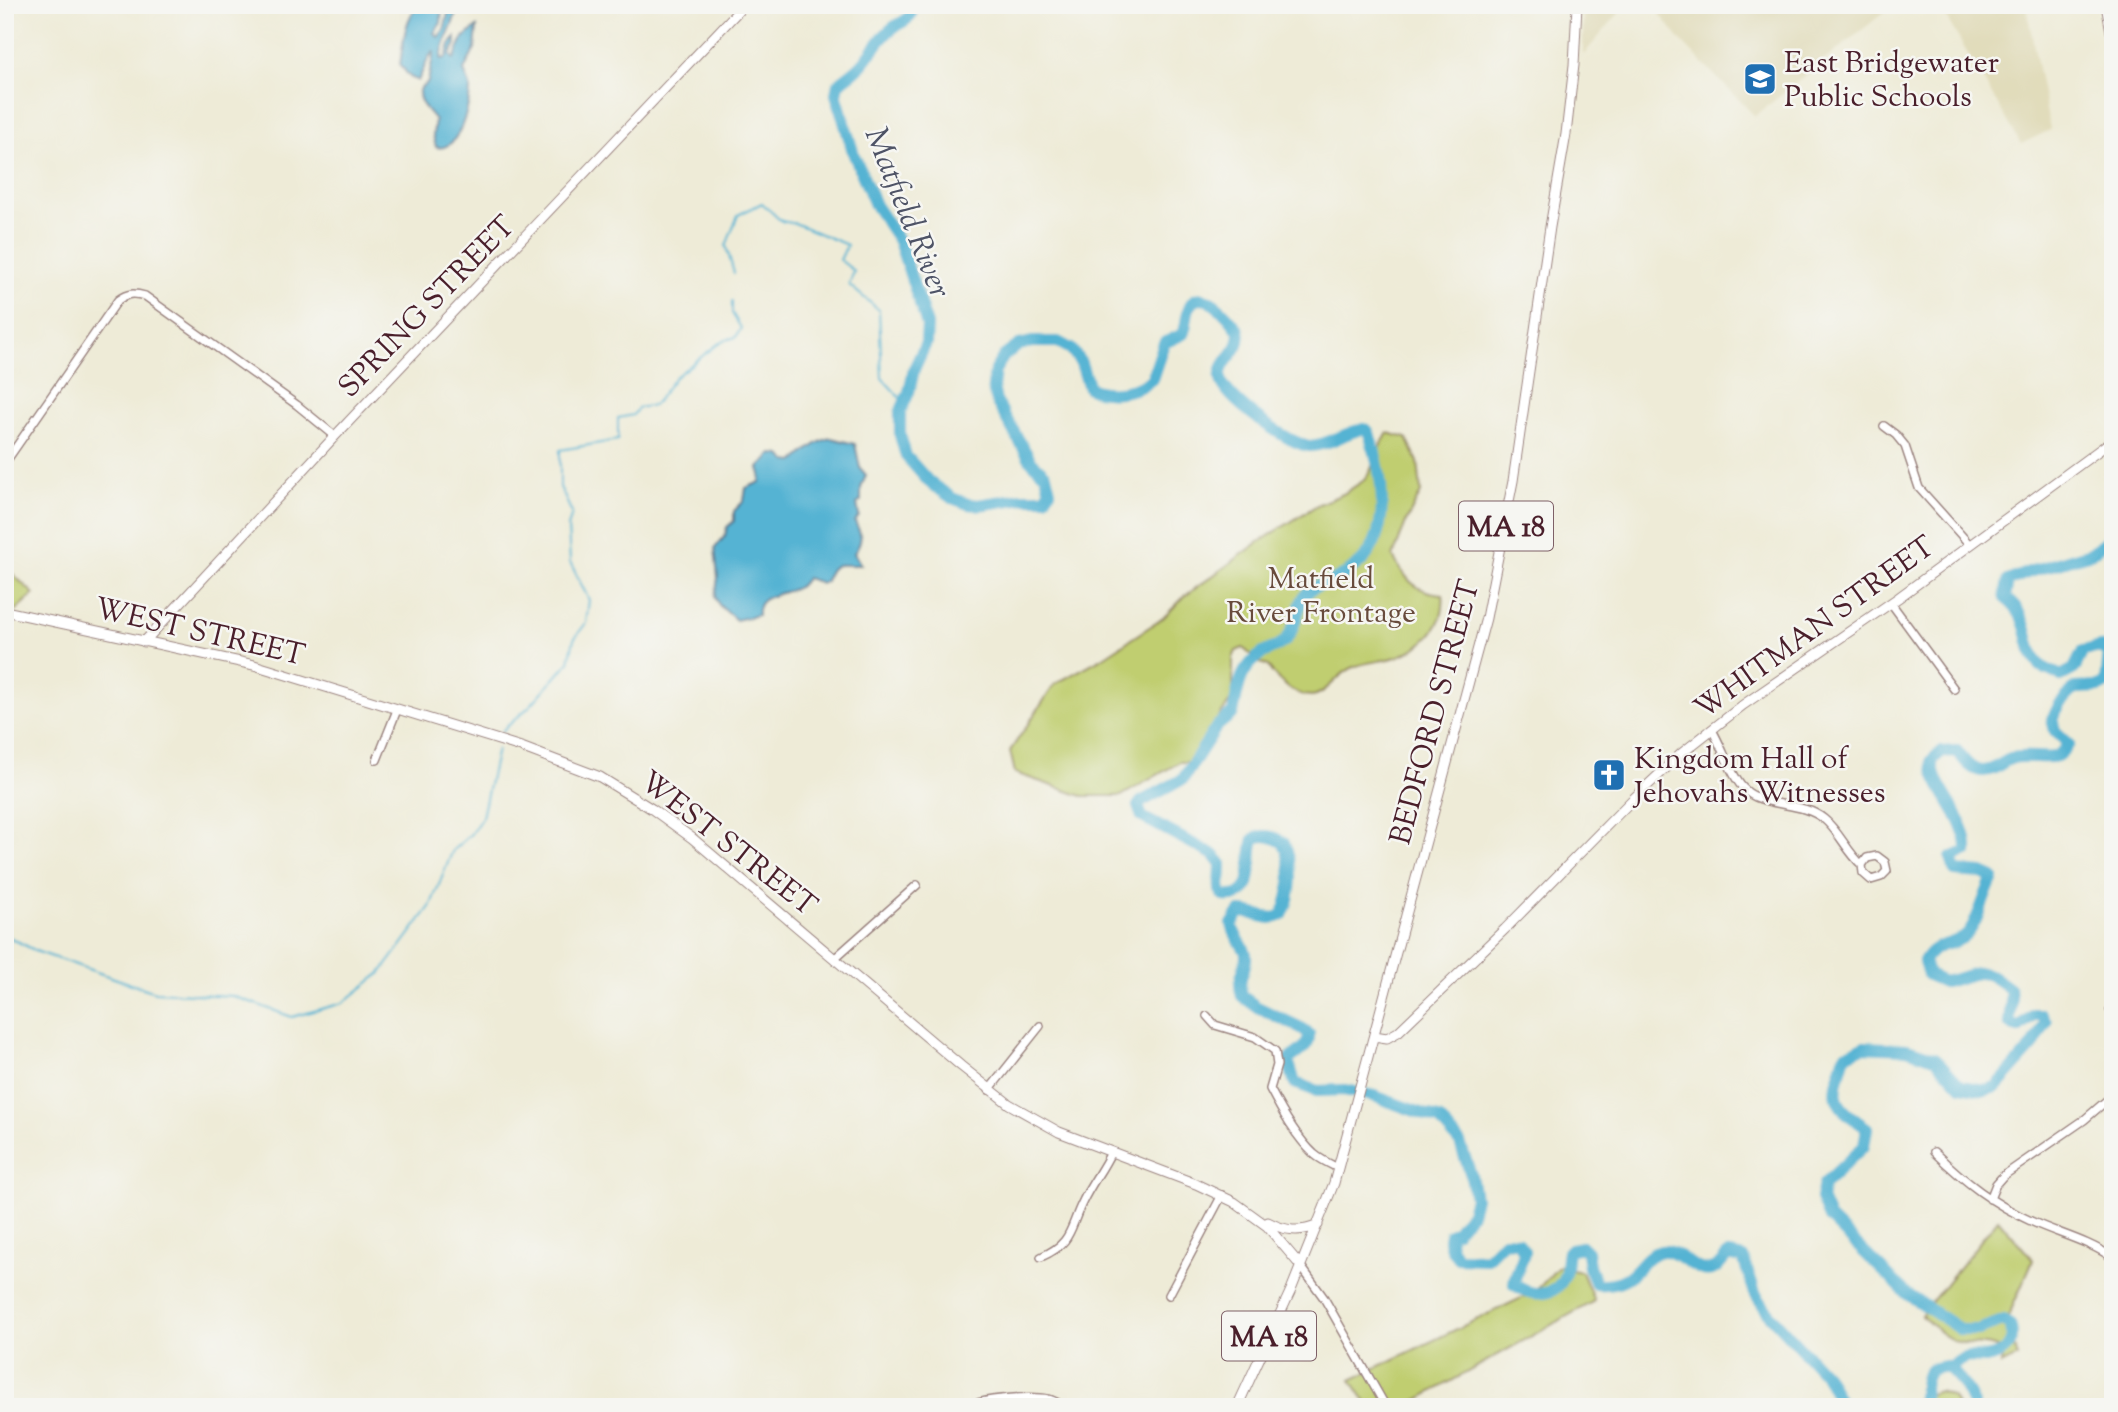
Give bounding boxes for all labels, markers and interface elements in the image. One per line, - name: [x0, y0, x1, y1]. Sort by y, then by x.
- place label: East Bridgewater Public Schools: [1784, 43, 1999, 120]
- school or university icon: East Bridgewater Public Schools: [1741, 60, 1779, 98]
- water label: Matfield River: [851, 121, 961, 306]
- street label: SPRING STREET: [329, 207, 526, 409]
- road number: MA 18: [1459, 502, 1553, 550]
- street label: WHITMAN STREET: [1686, 527, 1945, 731]
- park label: Matfield River Frontage: [1226, 559, 1416, 636]
- street label: BEDFORD STREET: [1380, 575, 1492, 850]
- street label: WEST STREET: [90, 588, 309, 679]
- place label: Kingdom Hall of Jehovahs Witnesses: [1632, 739, 1886, 816]
- church icon: Kingdom Hall of Jehovahs Witnesses: [1590, 756, 1628, 794]
- street label: WEST STREET: [630, 762, 825, 928]
- road number: MA 18: [1222, 1312, 1316, 1360]

